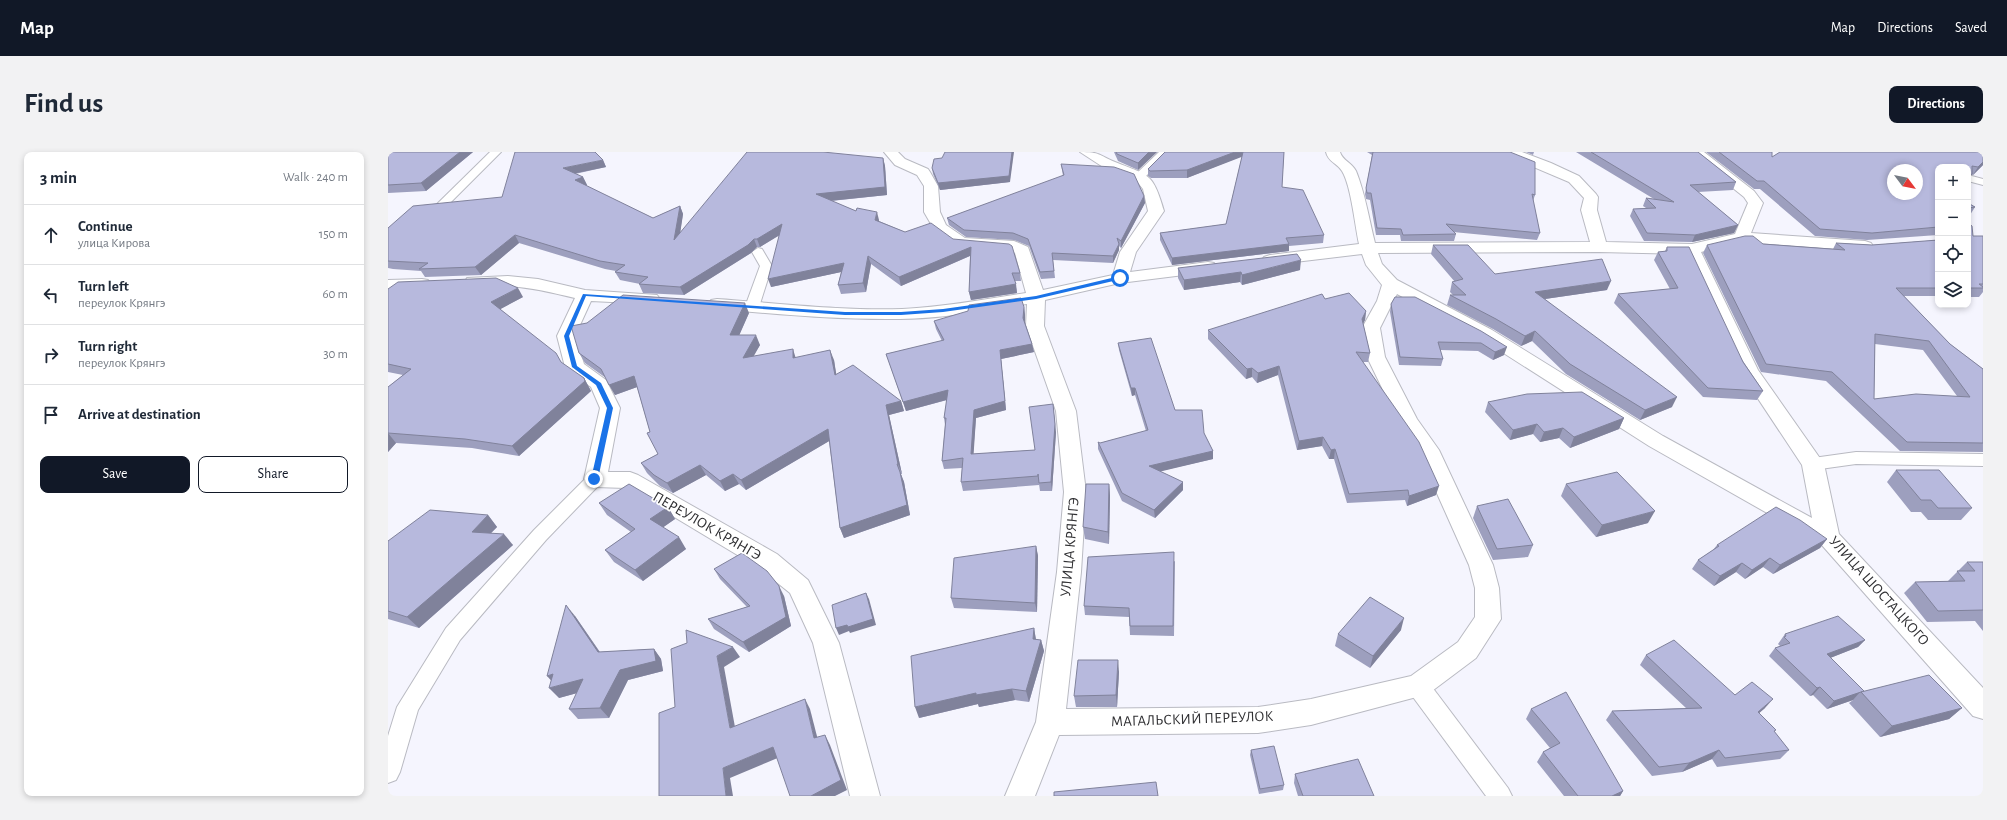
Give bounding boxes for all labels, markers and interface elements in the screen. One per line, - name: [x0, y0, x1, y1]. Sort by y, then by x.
- text: Map: [20, 19, 54, 38]
- text: Map: [1831, 21, 1855, 35]
- text: Directions: [1877, 21, 1933, 35]
- text: Saved: [1955, 21, 1987, 35]
- button: Directions: [1889, 86, 1983, 123]
- text: Find us: [24, 90, 103, 118]
- north arrow: [1887, 164, 1923, 200]
- map controls: [1935, 164, 1971, 308]
- button: +: [1935, 164, 1971, 200]
- text: 3 min: [40, 169, 77, 186]
- text: Walk · 240 m: [283, 171, 348, 184]
- button: −: [1935, 200, 1971, 236]
- text: Continue: [78, 219, 133, 234]
- icon: ahead: [40, 224, 62, 246]
- text: 150 m: [319, 228, 348, 241]
- button: locate: [1935, 236, 1971, 272]
- text: улица Кирова: [78, 237, 150, 250]
- route start: [1111, 269, 1129, 287]
- button: layers: [1935, 272, 1971, 308]
- text: Turn left: [78, 279, 129, 294]
- icon: left: [40, 284, 62, 306]
- text: 60 m: [322, 288, 348, 301]
- text: переулок Крянгэ: [78, 297, 165, 310]
- text: Turn right: [78, 339, 137, 354]
- icon: right: [40, 344, 62, 366]
- text: 30 m: [323, 348, 348, 361]
- text: переулок Крянгэ: [78, 357, 165, 370]
- icon: arrive: [40, 404, 62, 426]
- text: Arrive at destination: [78, 407, 201, 422]
- button: Save: [40, 456, 190, 493]
- button: Share: [198, 456, 348, 493]
- route end: [585, 470, 603, 488]
- street label: ПЕРЕУЛОК КРЯНГЭ: [650, 489, 764, 563]
- street label: УЛИЦА КРЯНГЭ: [1058, 496, 1082, 598]
- street label: УЛИЦА ШОСТАЦКОГО: [1826, 533, 1932, 649]
- street label: МАГАЛЬСКИЙ ПЕРЕУЛОК: [1110, 709, 1274, 729]

